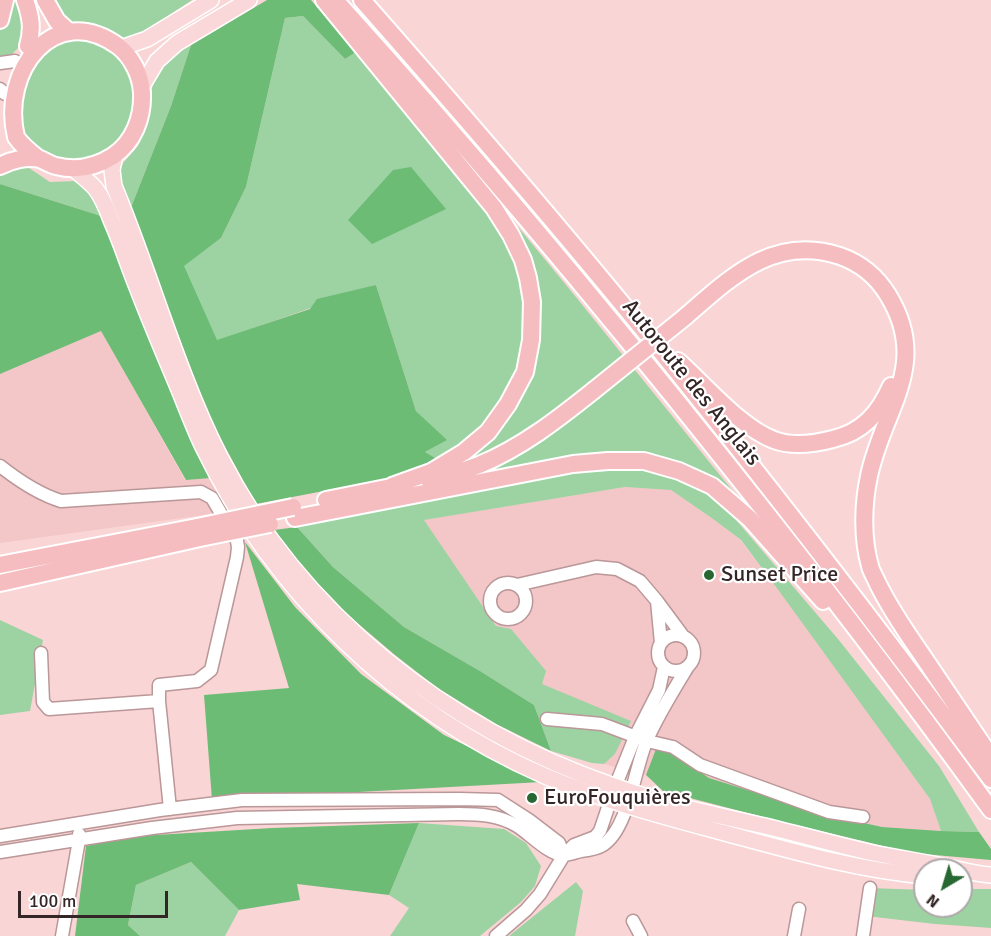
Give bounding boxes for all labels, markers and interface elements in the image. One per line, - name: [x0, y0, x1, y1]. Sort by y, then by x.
- street label: Autoroute des Anglais: [616, 295, 766, 471]
- place label: Sunset Price: [721, 562, 838, 588]
- marker: Sunset Price: [702, 568, 716, 582]
- place label: EuroFouquières: [544, 785, 691, 811]
- marker: EuroFouquières: [525, 791, 539, 805]
- north arrow: [913, 858, 973, 918]
- scale bar: [21, 879, 171, 917]
- text: N: [923, 889, 944, 912]
- text: 100 m: [29, 890, 76, 912]

